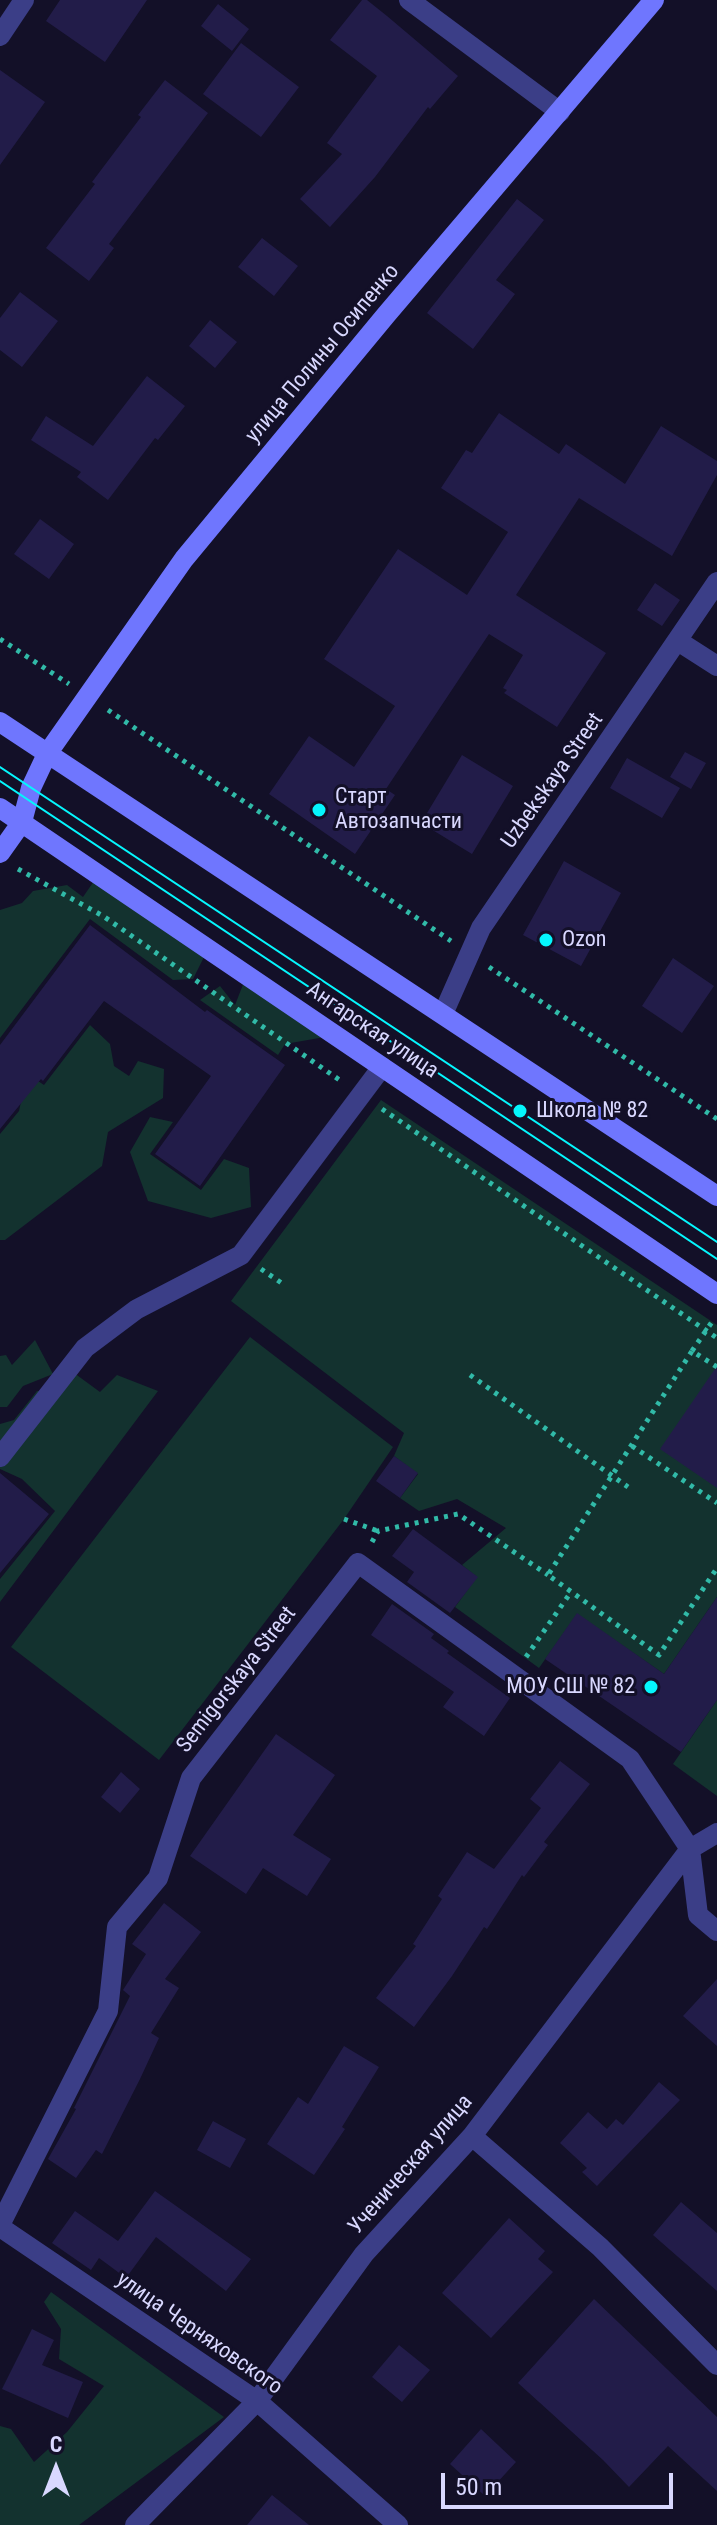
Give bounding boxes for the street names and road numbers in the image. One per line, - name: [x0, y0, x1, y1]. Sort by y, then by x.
- street label: улица Полины Осипенко: [241, 259, 405, 449]
- street label: Uzbekskaya Street: [496, 708, 610, 854]
- street label: Ангарская улица: [301, 977, 443, 1085]
- street label: Semigorskaya Street: [172, 1602, 302, 1758]
- street label: Ученическая улица: [343, 2090, 479, 2240]
- street label: улица Черняховского: [111, 2267, 287, 2401]

